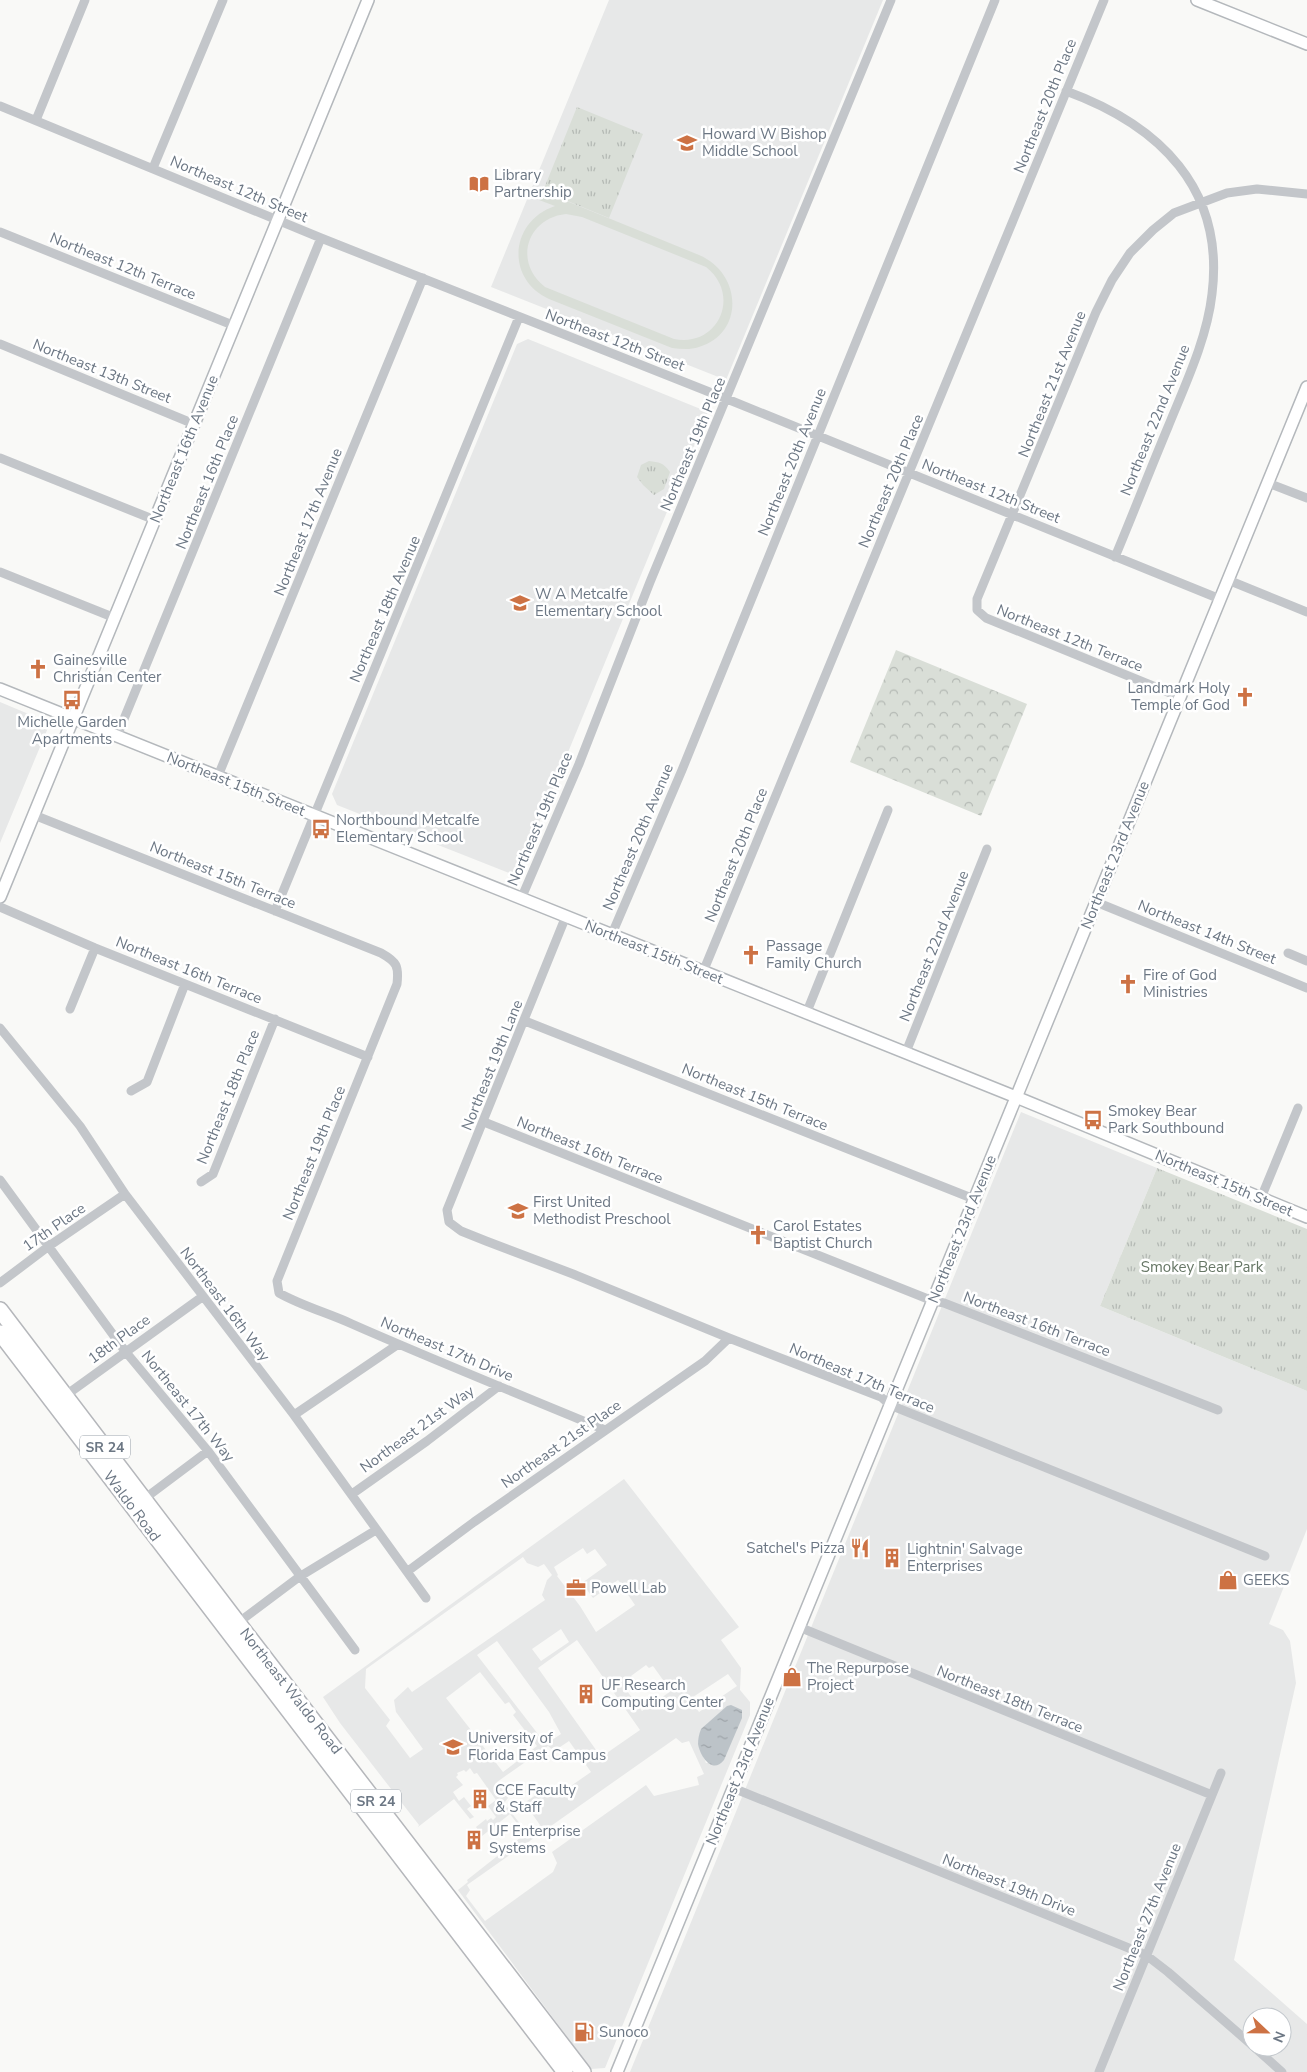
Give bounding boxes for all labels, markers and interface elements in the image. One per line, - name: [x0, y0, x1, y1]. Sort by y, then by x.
- street label: Northeast 20th Place: [1009, 36, 1081, 176]
- place label: Howard W Bishop Middle School: [702, 124, 827, 161]
- school or university icon: Howard W Bishop Middle School: [676, 132, 698, 154]
- street label: Northeast 12th Street: [167, 151, 312, 227]
- place label: Library Partnership: [494, 165, 572, 202]
- library icon: Library Partnership: [468, 173, 490, 195]
- street label: Northeast 12th Terrace: [47, 228, 199, 305]
- street label: Northeast 12th Street: [542, 304, 688, 376]
- street label: Northeast 21st Avenue: [1013, 308, 1091, 460]
- street label: Northeast 13th Street: [30, 334, 175, 408]
- street label: Northeast 22nd Avenue: [1116, 341, 1194, 499]
- street label: Northeast 16th Avenue: [145, 372, 223, 526]
- street label: Northeast 19th Place: [656, 374, 730, 514]
- street label: Northeast 20th Avenue: [753, 385, 831, 539]
- street label: Northeast 20th Place: [854, 411, 928, 551]
- street label: Northeast 16th Place: [171, 412, 243, 552]
- street label: Northeast 17th Avenue: [269, 445, 347, 599]
- street label: Northeast 12th Street: [919, 454, 1064, 528]
- street label: Northeast 18th Avenue: [345, 532, 425, 686]
- place label: W A Metcalfe Elementary School: [535, 584, 662, 621]
- school or university icon: W A Metcalfe Elementary School: [509, 592, 531, 614]
- street label: Northeast 12th Terrace: [994, 600, 1146, 677]
- place label: Gainesville Christian Center: [53, 650, 162, 687]
- church icon: Gainesville Christian Center: [27, 658, 49, 680]
- place label: Landmark Holy Temple of God: [1127, 678, 1230, 715]
- church icon: Landmark Holy Temple of God: [1234, 686, 1256, 708]
- bus stop icon: Michelle Garden Apartments: [61, 689, 83, 711]
- place label: Michelle Garden Apartments: [17, 712, 127, 749]
- street label: Northeast 15th Street: [164, 747, 309, 821]
- street label: Northeast 19th Place: [503, 749, 577, 889]
- street label: Northeast 20th Avenue: [598, 760, 678, 914]
- street label: Northeast 23rd Avenue: [1076, 778, 1154, 932]
- street label: Northeast 20th Place: [700, 785, 772, 925]
- place label: Northbound Metcalfe Elementary School: [336, 810, 480, 847]
- bus stop icon: Northbound Metcalfe Elementary School: [310, 818, 332, 840]
- street label: Northeast 15th Terrace: [147, 837, 299, 914]
- street label: Northeast 22nd Avenue: [895, 867, 973, 1025]
- street label: Northeast 14th Street: [1135, 895, 1280, 969]
- street label: Northeast 15th Street: [582, 915, 727, 989]
- street label: Northeast 16th Terrace: [113, 932, 265, 1009]
- place label: Passage Family Church: [766, 936, 862, 973]
- church icon: Passage Family Church: [740, 944, 762, 966]
- place label: Fire of God Ministries: [1143, 965, 1217, 1002]
- church icon: Fire of God Ministries: [1117, 973, 1139, 995]
- street label: Northeast 19th Lane: [457, 997, 527, 1133]
- street label: Northeast 18th Place: [192, 1027, 264, 1167]
- street label: Northeast 15th Terrace: [679, 1059, 831, 1136]
- street label: Northeast 19th Place: [278, 1083, 350, 1223]
- place label: Smokey Bear Park Southbound: [1108, 1101, 1224, 1138]
- bus stop icon: Smokey Bear Park Southbound: [1082, 1109, 1104, 1131]
- street label: Northeast 16th Terrace: [514, 1112, 666, 1189]
- street label: Northeast 15th Street: [1152, 1145, 1297, 1221]
- street label: Northeast 23rd Avenue: [923, 1152, 1001, 1306]
- place label: First United Methodist Preschool: [533, 1192, 671, 1229]
- street label: 17th Place: [19, 1198, 89, 1256]
- school or university icon: First United Methodist Preschool: [507, 1200, 529, 1222]
- place label: Carol Estates Baptist Church: [773, 1216, 873, 1253]
- church icon: Carol Estates Baptist Church: [747, 1224, 769, 1246]
- street label: Northeast 16th Way: [175, 1243, 275, 1365]
- park label: Smokey Bear Park: [1141, 1257, 1264, 1277]
- street label: Northeast 16th Terrace: [961, 1287, 1113, 1361]
- street label: 18th Place: [84, 1310, 154, 1368]
- street label: Northeast 17th Drive: [378, 1312, 516, 1386]
- street label: Northeast 17th Terrace: [786, 1338, 938, 1418]
- street label: Northeast 17th Way: [137, 1346, 239, 1466]
- street label: Northeast 21st Way: [356, 1381, 478, 1477]
- street label: Northeast 21st Place: [497, 1395, 625, 1493]
- road number: SR 24: [80, 1435, 130, 1458]
- street label: Waldo Road: [99, 1467, 165, 1545]
- restaurant icon: Satchel's Pizza: [849, 1537, 871, 1559]
- place label: Satchel's Pizza: [746, 1538, 845, 1558]
- place label: Lightnin' Salvage Enterprises: [907, 1539, 1023, 1576]
- building icon: Lightnin' Salvage Enterprises: [881, 1547, 903, 1569]
- shop icon: GEEKS: [1217, 1569, 1239, 1591]
- place label: GEEKS: [1243, 1570, 1290, 1590]
- office icon: Powell Lab: [565, 1577, 587, 1599]
- place label: Powell Lab: [591, 1578, 667, 1598]
- street label: Northeast Waldo Road: [235, 1624, 347, 1758]
- place label: The Repurpose Project: [807, 1658, 909, 1695]
- street label: Northeast 18th Terrace: [934, 1661, 1086, 1738]
- shop icon: The Repurpose Project: [781, 1666, 803, 1688]
- place label: UF Research Computing Center: [601, 1675, 724, 1712]
- building icon: UF Research Computing Center: [575, 1683, 597, 1705]
- street label: Northeast 23rd Avenue: [701, 1694, 779, 1848]
- place label: University of Florida East Campus: [468, 1728, 606, 1765]
- school or university icon: University of Florida East Campus: [442, 1736, 464, 1758]
- place label: CCE Faculty & Staff: [495, 1780, 576, 1817]
- building icon: CCE Faculty & Staff: [469, 1788, 491, 1810]
- road number: SR 24: [351, 1790, 401, 1812]
- place label: UF Enterprise Systems: [489, 1821, 581, 1858]
- building icon: UF Enterprise Systems: [463, 1829, 485, 1851]
- street label: Northeast 27th Avenue: [1108, 1840, 1186, 1994]
- street label: Northeast 19th Drive: [939, 1849, 1079, 1921]
- north arrow: [1242, 2007, 1292, 2057]
- fuel station icon: Sunoco: [573, 2021, 595, 2043]
- place label: Sunoco: [599, 2022, 649, 2042]
- text: N: [1268, 2028, 1289, 2045]

